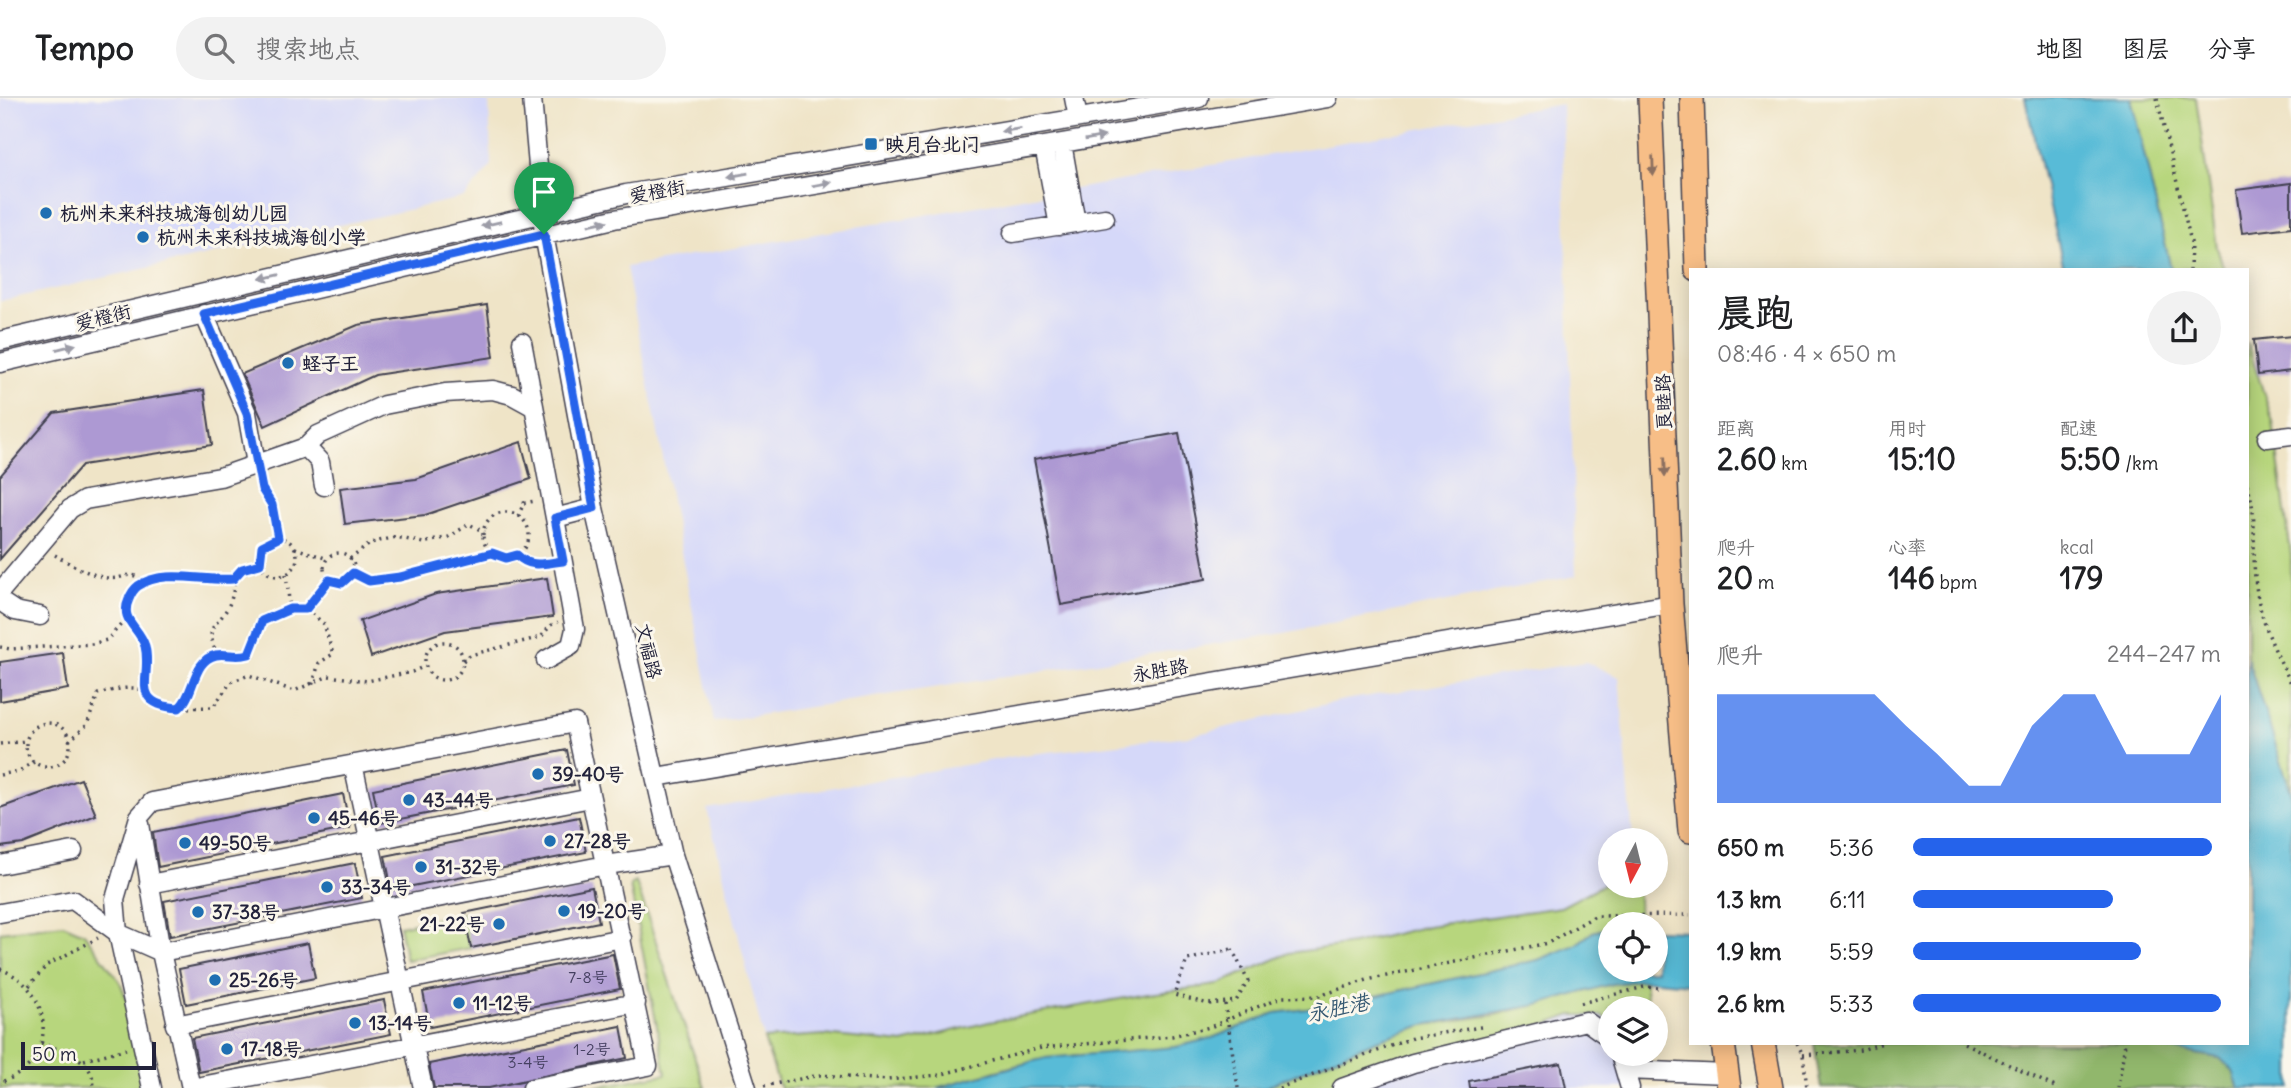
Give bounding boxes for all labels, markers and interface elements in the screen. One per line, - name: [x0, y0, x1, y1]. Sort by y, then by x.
- search box: [176, 17, 666, 80]
- text: Tempo: [35, 27, 134, 69]
- icon: search: [200, 29, 238, 67]
- text: 搜索地点: [256, 32, 360, 65]
- text: 地图: [2036, 33, 2084, 63]
- text: 图层: [2122, 33, 2170, 63]
- text: 分享: [2208, 33, 2256, 63]
- one-way arrow: [1000, 125, 1022, 136]
- place label: 映月台北门: [885, 132, 980, 156]
- one-way arrow: [1084, 132, 1106, 143]
- marker: 映月台北门: [863, 136, 879, 152]
- one-way arrow: [1647, 155, 1658, 177]
- pin: [514, 162, 574, 234]
- one-way arrow: [727, 170, 749, 181]
- icon: arrive: [525, 173, 563, 211]
- street label: 爱橙街: [627, 174, 687, 208]
- one-way arrow: [811, 178, 833, 189]
- place label: 杭州未来科技城海创幼儿园: [60, 201, 288, 225]
- marker: 杭州未来科技城海创幼儿园: [38, 205, 54, 221]
- one-way arrow: [587, 217, 609, 228]
- one-way arrow: [480, 219, 502, 230]
- place label: 杭州未来科技城海创小学: [157, 225, 366, 249]
- marker: 杭州未来科技城海创小学: [135, 229, 151, 245]
- one-way arrow: [259, 271, 281, 282]
- text: 晨跑: [1717, 289, 1793, 336]
- button: share: [2147, 291, 2221, 365]
- street label: 爱橙街: [72, 298, 134, 336]
- text: 08:46 · 4 × 650 m: [1717, 339, 1896, 368]
- one-way arrow: [55, 341, 77, 352]
- place label: 蛏子王: [302, 351, 359, 375]
- marker: 蛏子王: [280, 355, 296, 371]
- street label: 良睦路: [1650, 373, 1676, 431]
- text: 距离: [1717, 416, 1755, 440]
- text: 用时: [1888, 416, 1926, 440]
- text: 配速: [2060, 416, 2098, 440]
- text: 2.60: [1717, 440, 1777, 478]
- text: 15:10: [1888, 440, 1956, 478]
- text: 5:50: [2060, 440, 2121, 478]
- text: km: [1777, 451, 1808, 475]
- text: /km: [2121, 451, 2158, 475]
- one-way arrow: [1660, 456, 1671, 478]
- text: 爬升: [1717, 535, 1755, 559]
- text: 心率: [1888, 535, 1926, 559]
- text: kcal: [2060, 535, 2094, 559]
- text: 20: [1717, 559, 1753, 597]
- text: 146: [1888, 559, 1935, 597]
- text: 179: [2060, 559, 2104, 597]
- text: m: [1753, 570, 1774, 594]
- text: bpm: [1935, 570, 1977, 594]
- street label: 文福路: [631, 621, 667, 681]
- text: 244–247 m: [2107, 639, 2221, 668]
- text: 爬升: [1717, 640, 1763, 669]
- street label: 永胜路: [1130, 653, 1190, 687]
- place label: 39-40号: [552, 762, 624, 786]
- marker: 39-40号: [530, 766, 546, 782]
- place label: 43-44号: [423, 788, 494, 812]
- marker: 43-44号: [401, 792, 417, 808]
- place label: 45-46号: [328, 806, 399, 830]
- marker: 45-46号: [306, 810, 322, 826]
- north arrow: [1598, 828, 1668, 898]
- map controls: [1598, 828, 1668, 1066]
- place label: 27-28号: [564, 829, 631, 853]
- place label: 49-50号: [199, 831, 271, 855]
- marker: 27-28号: [542, 833, 558, 849]
- text: 650 m: [1717, 833, 1784, 862]
- text: 5:36: [1829, 833, 1874, 862]
- marker: 49-50号: [177, 835, 193, 851]
- place label: 31-32号: [435, 855, 501, 879]
- marker: 31-32号: [413, 859, 429, 875]
- place label: 33-34号: [341, 875, 411, 899]
- marker: 33-34号: [319, 879, 335, 895]
- text: 1.3 km: [1717, 885, 1781, 914]
- text: 6:11: [1829, 885, 1866, 914]
- place label: 19-20号: [578, 899, 646, 923]
- place label: 37-38号: [212, 900, 280, 924]
- marker: 19-20号: [556, 903, 572, 919]
- marker: 37-38号: [190, 904, 206, 920]
- place label: 21-22号: [420, 912, 485, 936]
- button: locate: [1598, 912, 1668, 982]
- marker: 21-22号: [491, 916, 507, 932]
- text: 1.9 km: [1717, 937, 1782, 966]
- text: 5:59: [1829, 937, 1874, 966]
- house number: 7-8号: [568, 967, 608, 987]
- place label: 25-26号: [229, 968, 298, 992]
- marker: 25-26号: [207, 972, 223, 988]
- water label: 永胜港: [1304, 987, 1373, 1027]
- text: 2.6 km: [1717, 989, 1785, 1018]
- text: 5:33: [1829, 989, 1874, 1018]
- place label: 11-12号: [473, 991, 532, 1015]
- marker: 11-12号: [451, 995, 467, 1011]
- button: layers: [1598, 996, 1668, 1066]
- place label: 13-14号: [369, 1011, 432, 1035]
- marker: 13-14号: [347, 1015, 363, 1031]
- place label: 17-18号: [241, 1037, 302, 1061]
- scale bar: [21, 1039, 156, 1071]
- house number: 1-2号: [573, 1039, 611, 1059]
- marker: 17-18号: [219, 1041, 235, 1057]
- text: 50 m: [32, 1042, 77, 1066]
- house number: 3-4号: [507, 1052, 549, 1072]

